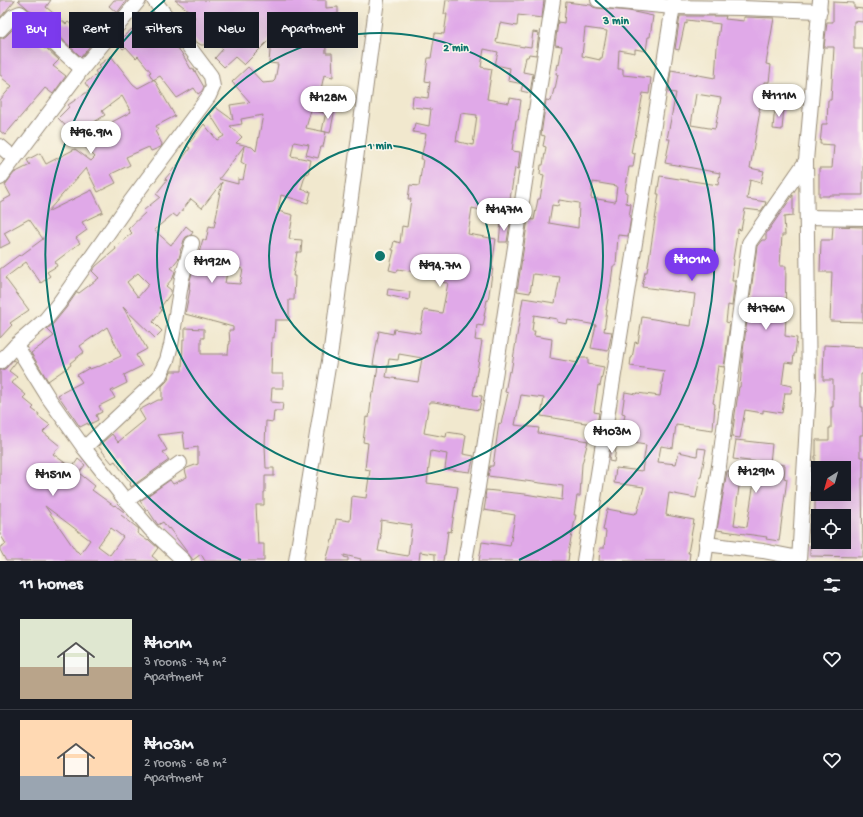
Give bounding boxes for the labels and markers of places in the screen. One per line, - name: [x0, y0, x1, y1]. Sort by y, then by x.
- pin: ₦111M: [751, 84, 807, 118]
- pin: ₦128M: [300, 86, 356, 120]
- pin: ₦96.9M: [58, 121, 124, 155]
- pin: ₦147M: [476, 198, 532, 232]
- pin: ₦101M: [664, 248, 720, 282]
- centre of rings: [373, 249, 387, 263]
- pin: ₦192M: [184, 250, 240, 284]
- pin: ₦94.7M: [407, 254, 473, 288]
- pin: ₦176M: [738, 297, 794, 331]
- pin: ₦103M: [584, 420, 640, 454]
- pin: ₦129M: [728, 460, 784, 494]
- pin: ₦151M: [25, 463, 81, 497]

